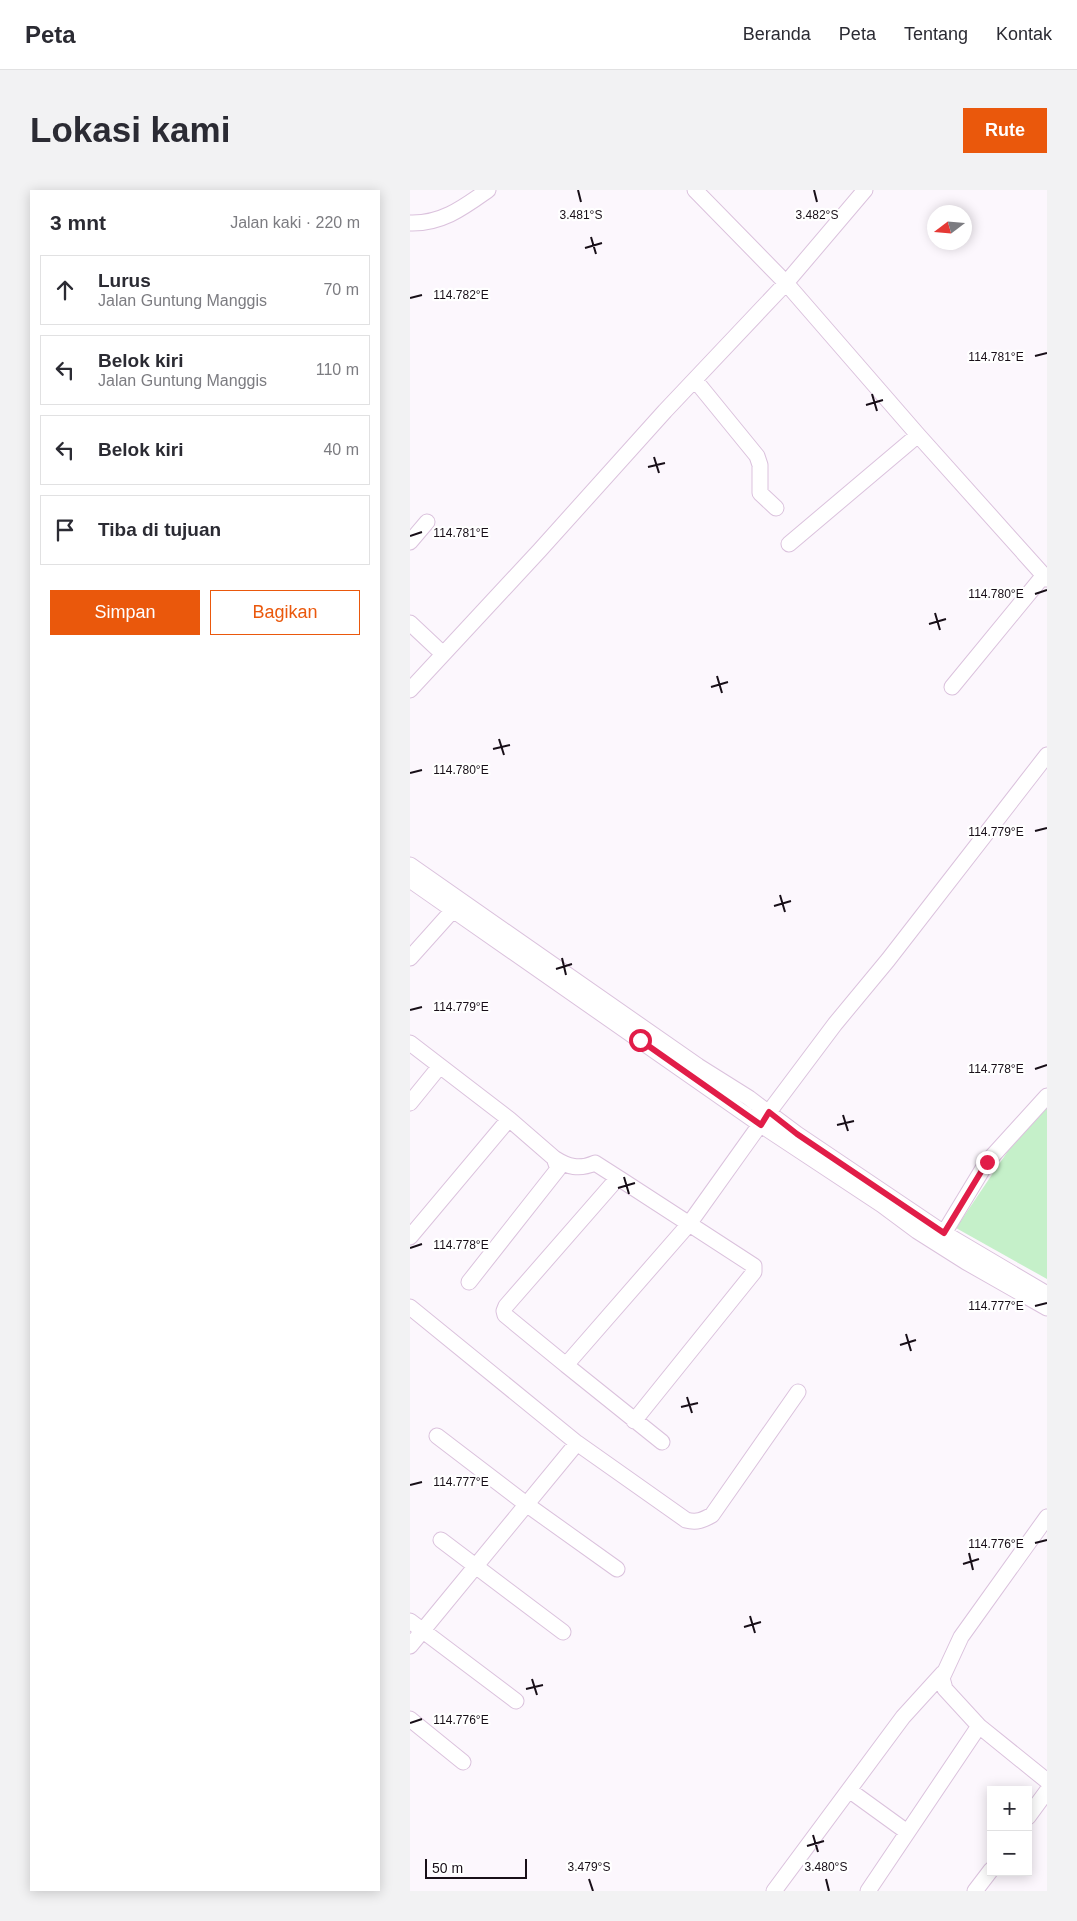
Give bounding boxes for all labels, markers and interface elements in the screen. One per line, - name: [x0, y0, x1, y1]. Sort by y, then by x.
- text: Peta: [25, 21, 76, 48]
- text: Beranda: [743, 24, 811, 44]
- text: Peta: [839, 24, 876, 44]
- text: Tentang: [904, 24, 968, 44]
- text: Kontak: [996, 24, 1052, 44]
- button: Rute: [963, 108, 1047, 153]
- text: Lokasi kami: [30, 110, 230, 149]
- north arrow: [927, 205, 972, 250]
- text: 3.481°S: [560, 208, 602, 222]
- text: 3.482°S: [796, 208, 838, 222]
- text: 3 mnt: [50, 211, 106, 234]
- text: Jalan kaki · 220 m: [230, 214, 360, 231]
- text: Lurus: [98, 270, 151, 291]
- icon: ahead: [51, 276, 79, 304]
- text: 70 m: [323, 281, 359, 298]
- text: 114.782°E: [433, 288, 489, 302]
- text: Jalan Guntung Manggis: [98, 292, 267, 309]
- text: Belok kiri: [98, 350, 184, 371]
- text: 114.781°E: [968, 350, 1024, 364]
- icon: left: [51, 356, 79, 384]
- text: 110 m: [316, 361, 359, 378]
- text: Jalan Guntung Manggis: [98, 372, 267, 389]
- icon: left: [51, 436, 79, 464]
- text: Belok kiri: [98, 439, 184, 460]
- text: 40 m: [323, 441, 359, 458]
- icon: arrive: [51, 516, 79, 544]
- text: Tiba di tujuan: [98, 519, 221, 540]
- text: 114.781°E: [433, 526, 489, 540]
- text: 114.780°E: [968, 587, 1024, 601]
- button: Simpan: [50, 590, 200, 635]
- button: Bagikan: [210, 590, 360, 635]
- text: 114.780°E: [433, 763, 489, 777]
- text: 114.779°E: [968, 825, 1024, 839]
- text: 114.779°E: [433, 1000, 489, 1014]
- route start: [629, 1029, 652, 1052]
- text: 114.778°E: [968, 1062, 1024, 1076]
- route end: [976, 1151, 999, 1174]
- text: 114.778°E: [433, 1238, 489, 1252]
- text: 114.777°E: [968, 1299, 1024, 1313]
- text: 114.777°E: [433, 1475, 489, 1489]
- text: 114.776°E: [968, 1537, 1024, 1551]
- text: 114.776°E: [433, 1713, 489, 1727]
- map controls: [987, 1786, 1032, 1876]
- button: +: [987, 1786, 1032, 1831]
- button: −: [987, 1831, 1032, 1876]
- scale bar: [425, 1856, 528, 1879]
- text: 50 m: [432, 1860, 463, 1876]
- text: 3.479°S: [568, 1860, 610, 1874]
- text: 3.480°S: [805, 1860, 847, 1874]

